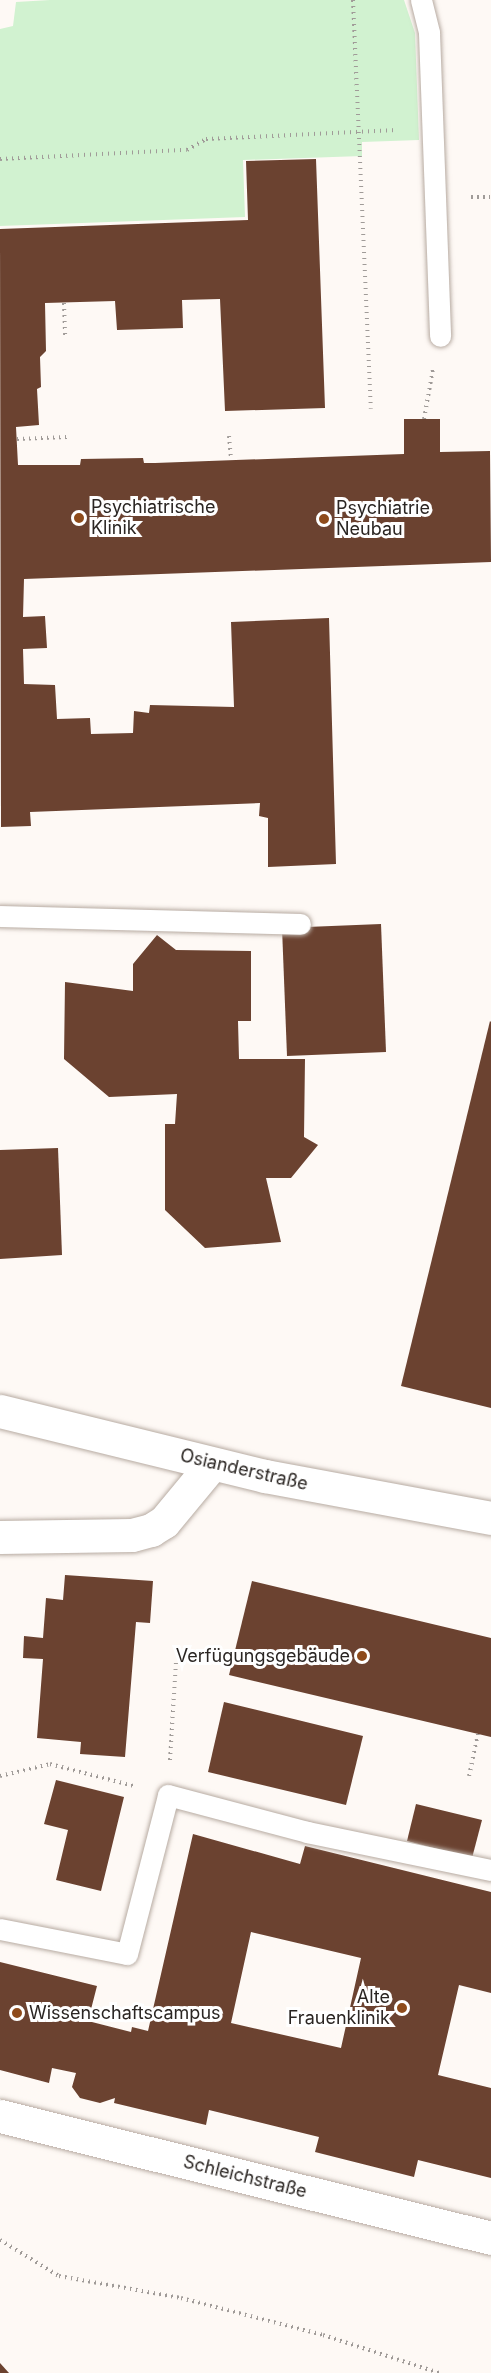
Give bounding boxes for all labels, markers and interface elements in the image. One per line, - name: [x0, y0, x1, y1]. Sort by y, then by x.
- place label: Psychiatrische Klinik: [91, 497, 215, 540]
- place label: Psychiatrie Neubau: [336, 498, 430, 540]
- marker: Psychiatrische Klinik: [72, 511, 86, 525]
- marker: Psychiatrie Neubau: [317, 512, 331, 526]
- street label: Osianderstraße: [178, 1445, 310, 1495]
- place label: Verfügungsgebäude: [176, 1645, 350, 1667]
- marker: Verfügungsgebäude: [355, 1649, 369, 1663]
- place label: Alte Frauenklinik: [288, 1987, 390, 2030]
- marker: Alte Frauenklinik: [395, 2001, 409, 2015]
- place label: Wissenschaftscampus: [29, 2002, 221, 2024]
- marker: Wissenschaftscampus: [10, 2006, 24, 2020]
- street label: Schleichstraße: [181, 2151, 309, 2203]

